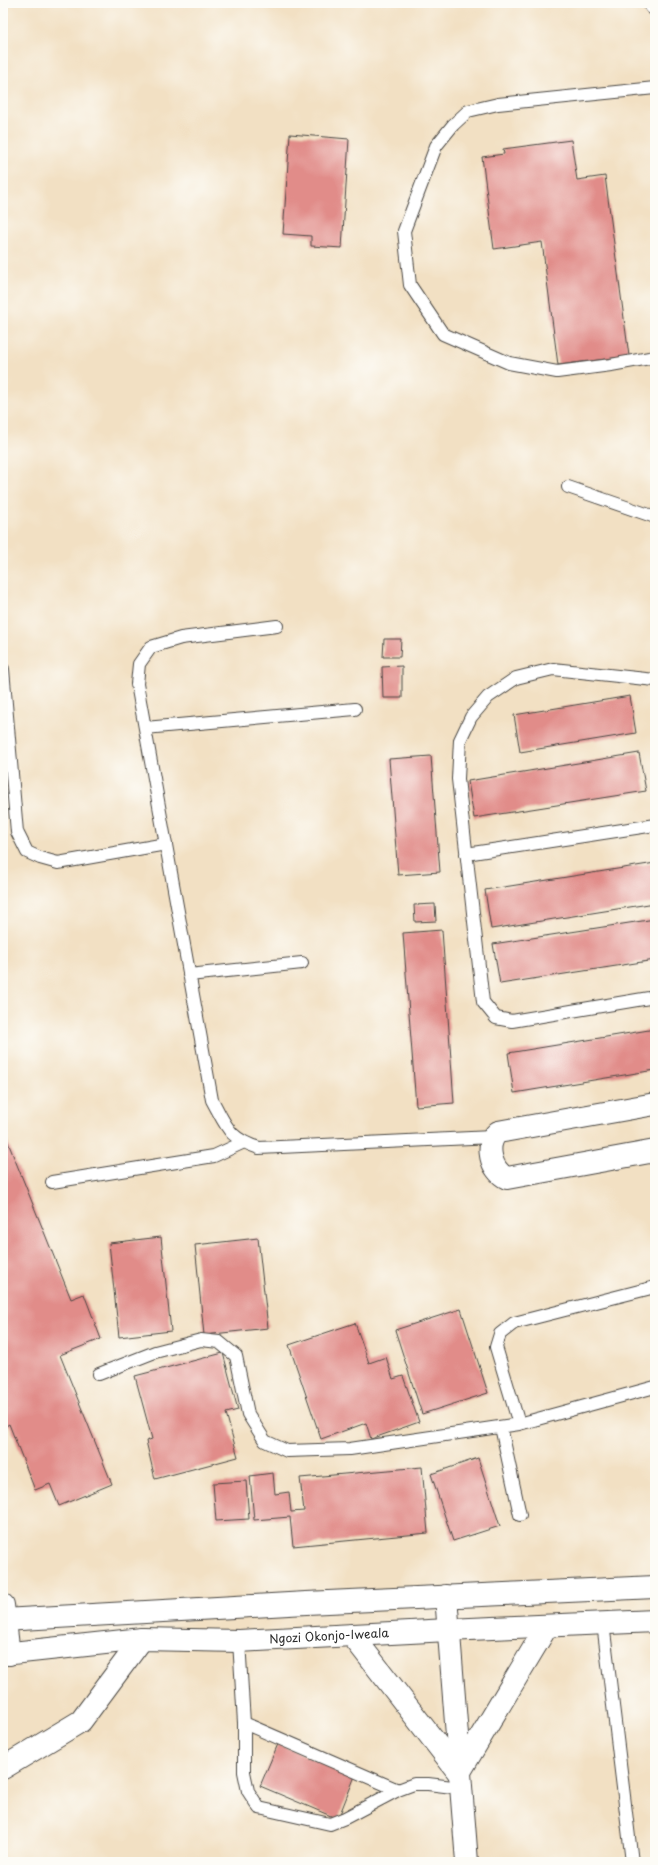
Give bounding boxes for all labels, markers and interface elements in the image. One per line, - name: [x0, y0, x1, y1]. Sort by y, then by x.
- street label: Ngozi Okonjo-Iweala: [269, 1623, 390, 1647]

